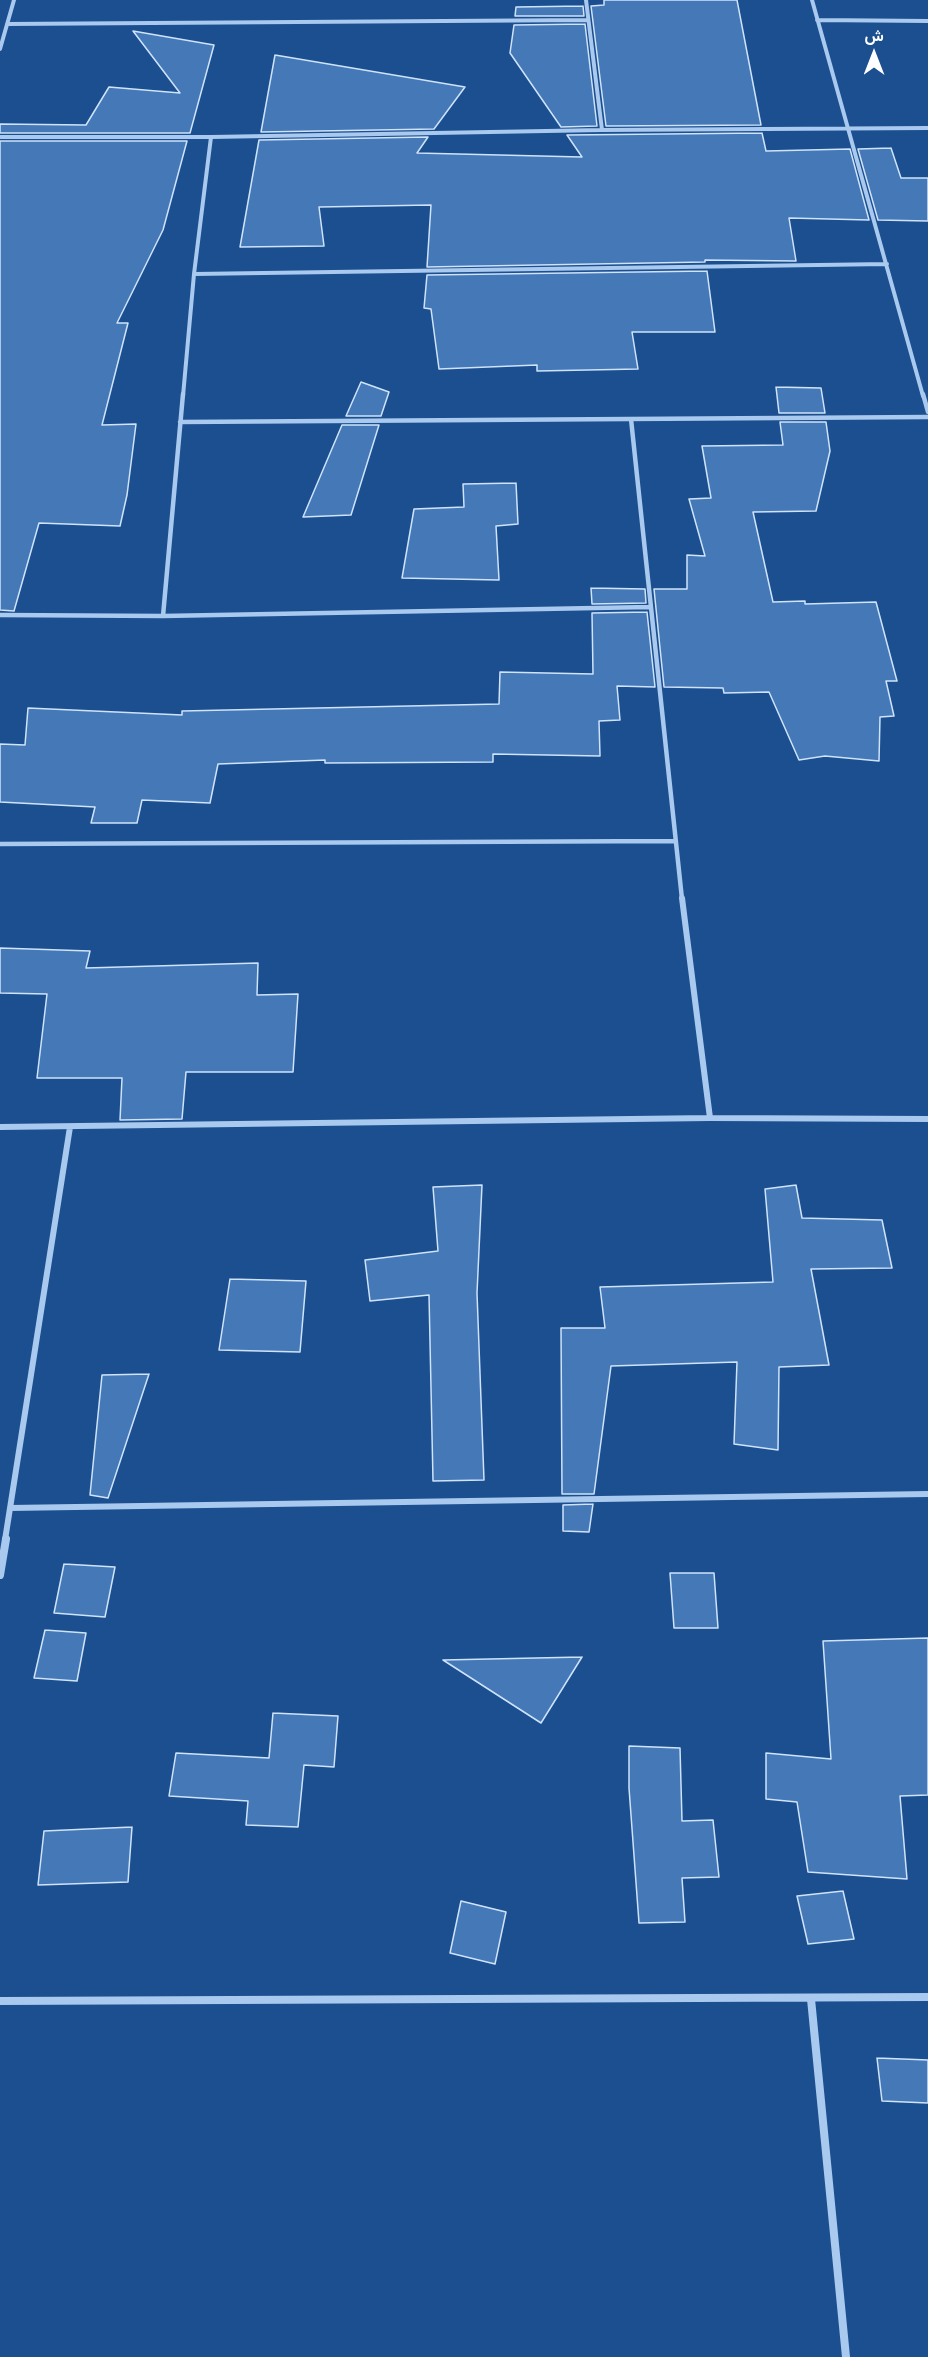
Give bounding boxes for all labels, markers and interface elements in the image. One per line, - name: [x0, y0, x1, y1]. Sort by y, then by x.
- north arrow: [844, 24, 904, 84]
- text: ش: [864, 28, 884, 44]

